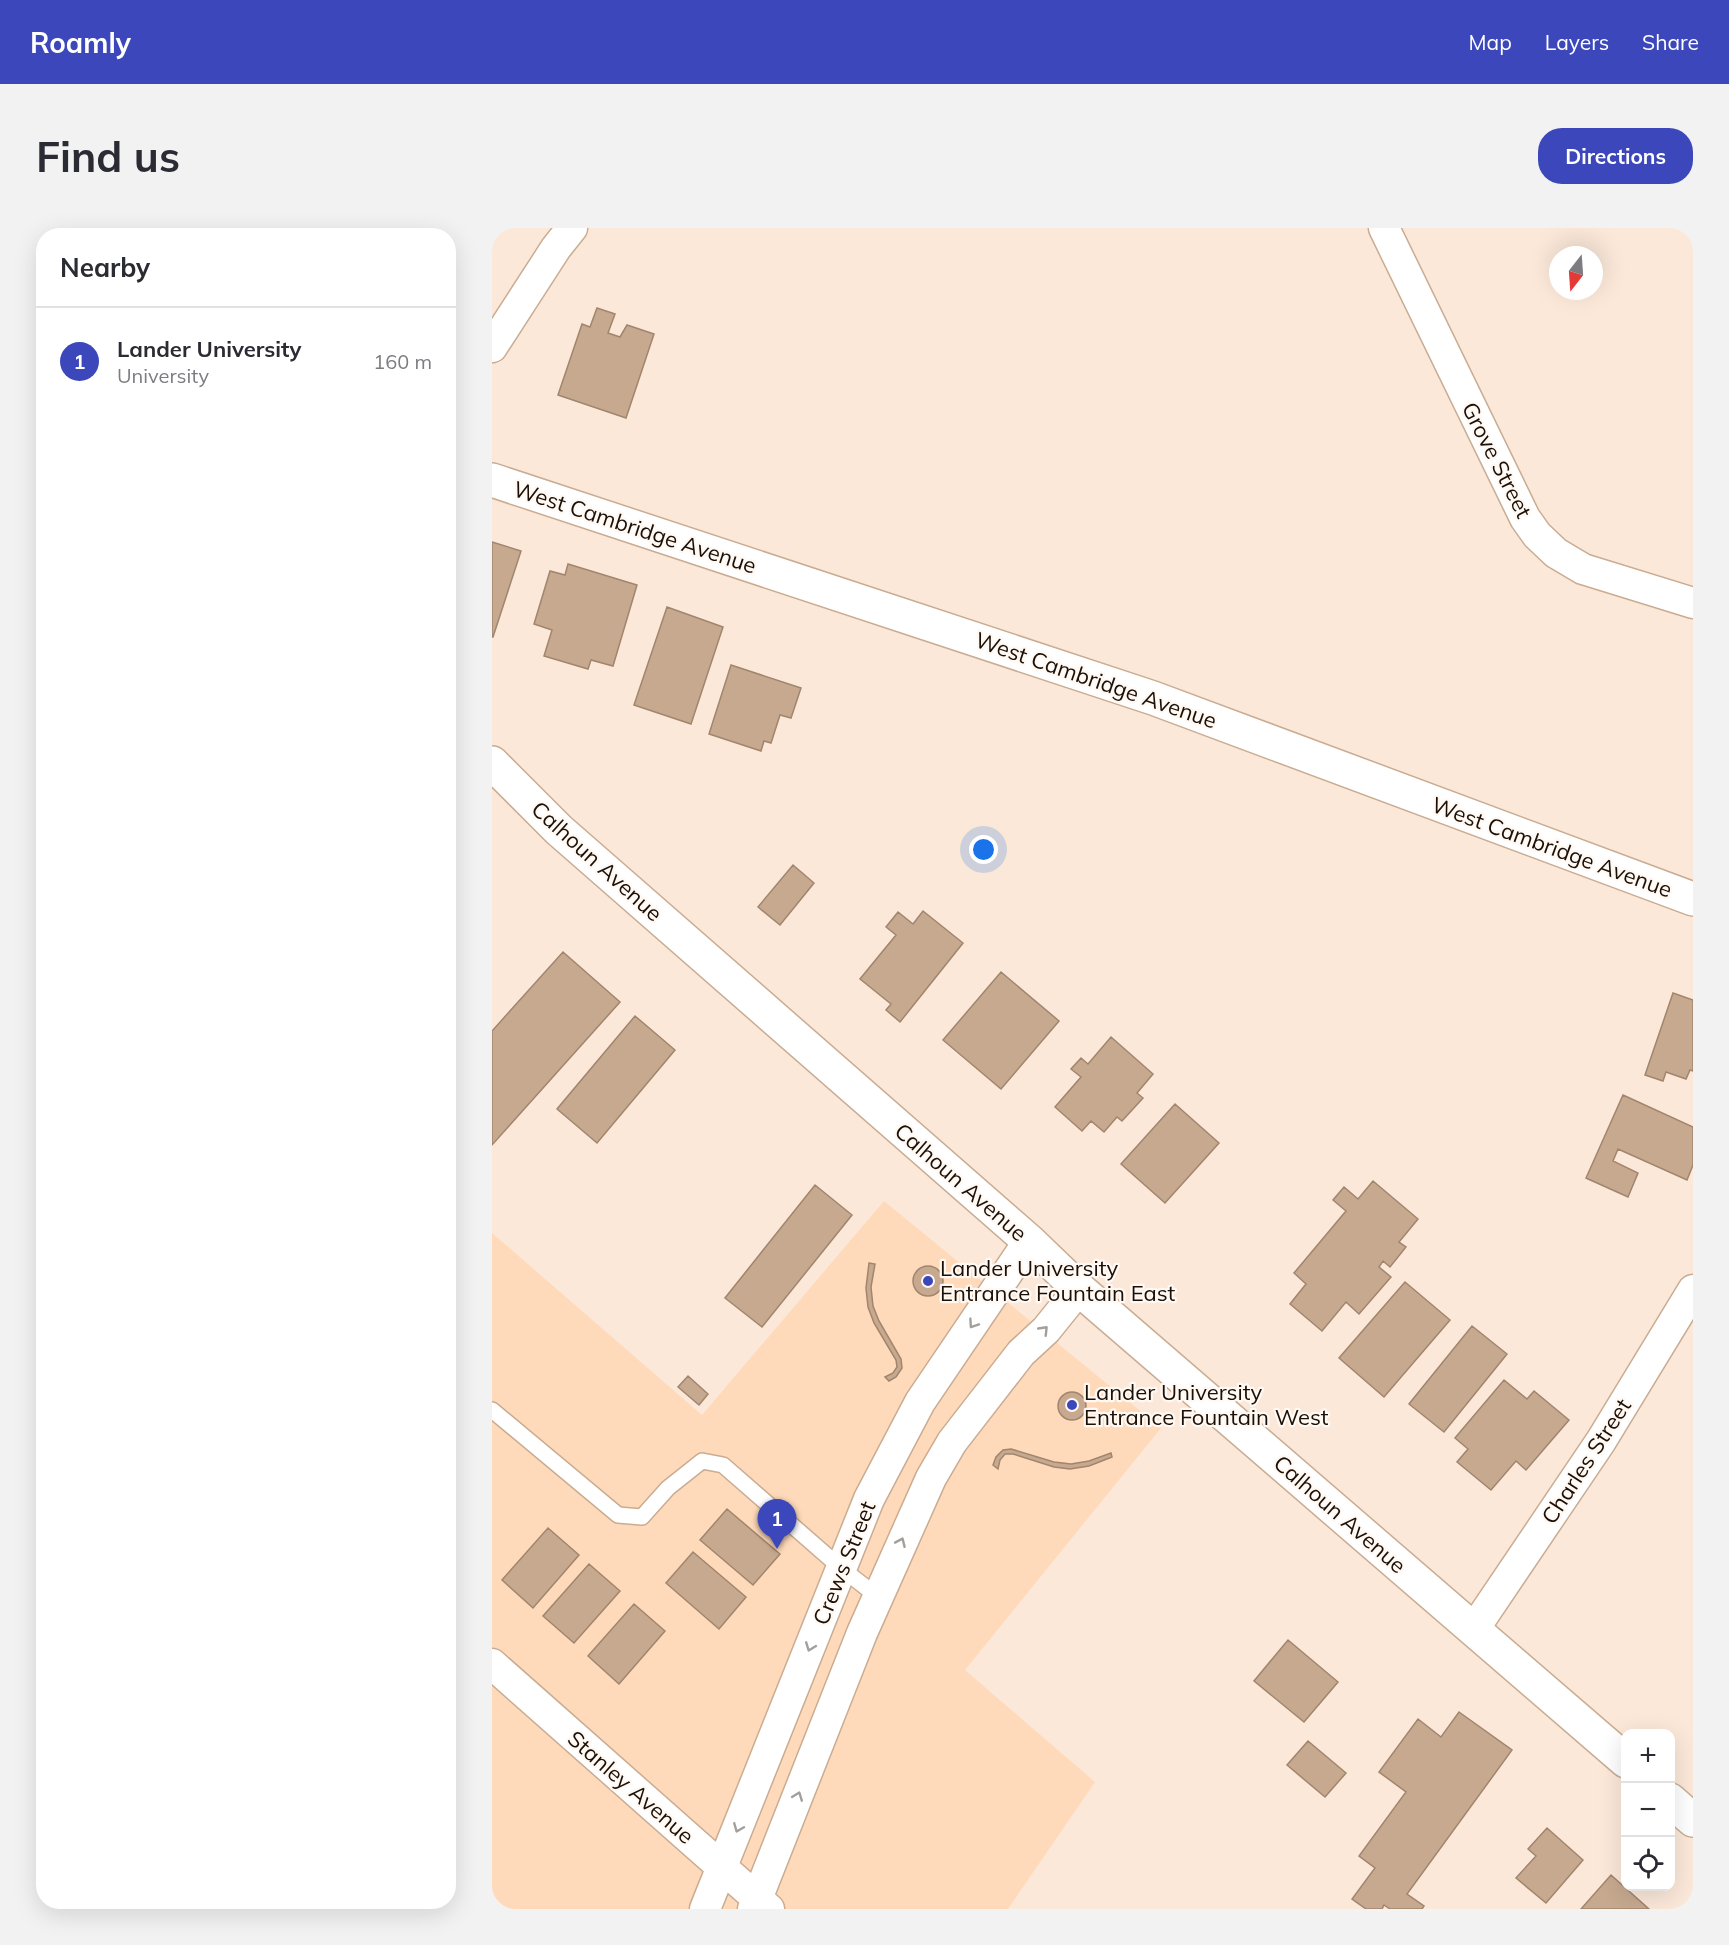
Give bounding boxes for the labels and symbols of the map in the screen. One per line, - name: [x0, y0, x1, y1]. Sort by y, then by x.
- north arrow: [1549, 246, 1603, 300]
- street label: Grove Street: [1456, 397, 1538, 523]
- street label: West Cambridge Avenue: [510, 474, 760, 580]
- street label: West Cambridge Avenue: [971, 625, 1221, 735]
- street label: West Cambridge Avenue: [1428, 790, 1676, 904]
- street label: Calhoun Avenue: [526, 795, 668, 927]
- your location: [969, 835, 998, 864]
- street label: Calhoun Avenue: [889, 1117, 1033, 1247]
- place label: Lander University Entrance Fountain East: [940, 1254, 1176, 1307]
- marker: Lander University Entrance Fountain East: [921, 1274, 935, 1288]
- one-way arrow: [969, 1317, 980, 1328]
- one-way arrow: [1037, 1327, 1048, 1337]
- place label: Lander University Entrance Fountain West: [1084, 1378, 1329, 1431]
- street label: Charles Street: [1535, 1393, 1637, 1529]
- marker: Lander University Entrance Fountain West: [1065, 1398, 1079, 1412]
- street label: Calhoun Avenue: [1268, 1449, 1412, 1579]
- street label: Crews Street: [806, 1497, 882, 1629]
- pin: 1: [758, 1500, 796, 1549]
- one-way arrow: [894, 1538, 906, 1549]
- one-way arrow: [804, 1641, 817, 1652]
- street label: Stanley Avenue: [562, 1724, 700, 1850]
- one-way arrow: [791, 1791, 803, 1802]
- one-way arrow: [733, 1822, 745, 1833]

